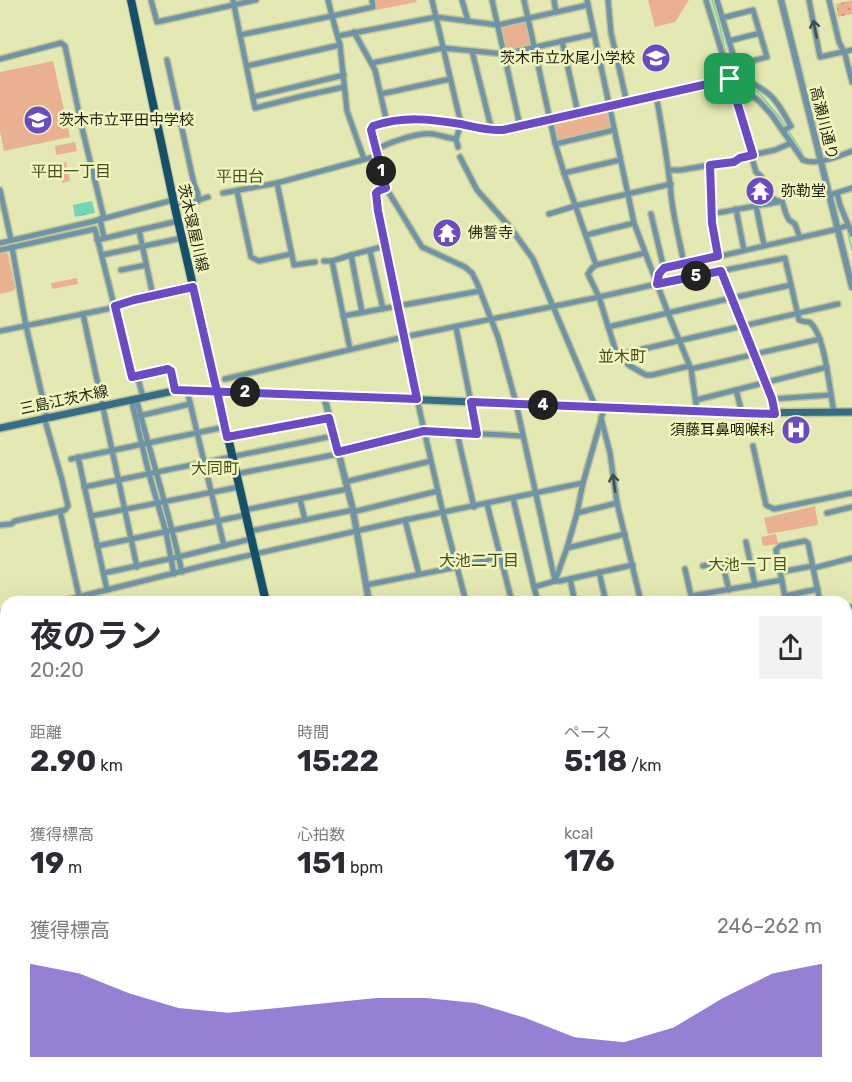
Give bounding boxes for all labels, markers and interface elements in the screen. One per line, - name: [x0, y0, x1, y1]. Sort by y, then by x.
- one-way arrow: [808, 19, 820, 38]
- school or university icon: 茨木市立水尾小学校: [640, 42, 672, 74]
- place label: 茨木市立水尾小学校: [500, 49, 635, 67]
- pin: [704, 53, 755, 104]
- icon: arrive: [713, 62, 746, 95]
- street label: 高瀬川通り: [806, 84, 842, 162]
- school or university icon: 茨木市立平田中学校: [22, 104, 54, 136]
- place label: 茨木市立平田中学校: [59, 111, 194, 129]
- pin: 1: [366, 156, 396, 186]
- text: 1: [377, 161, 385, 180]
- district label: 平田一丁目: [31, 162, 111, 181]
- district label: 平田台: [216, 167, 264, 186]
- temple icon: 弥勒堂: [744, 175, 776, 207]
- street label: 茨木寝屋川線: [174, 182, 212, 274]
- place label: 弥勒堂: [781, 182, 826, 200]
- temple icon: 佛誓寺: [431, 217, 463, 249]
- place label: 佛誓寺: [468, 224, 513, 242]
- pin: 5: [681, 261, 711, 291]
- text: 5: [691, 266, 701, 285]
- district label: 並木町: [598, 347, 646, 366]
- pin: 2: [230, 377, 260, 407]
- street label: 三島江茨木線: [18, 382, 110, 418]
- text: 2: [240, 382, 250, 401]
- pin: 4: [528, 390, 558, 420]
- text: 4: [538, 395, 548, 414]
- hospital icon: 須藤耳鼻咽喉科: [780, 414, 812, 446]
- place label: 須藤耳鼻咽喉科: [670, 421, 775, 439]
- district label: 大同町: [191, 459, 239, 478]
- one-way arrow: [609, 474, 620, 494]
- district label: 大池二丁目: [439, 551, 519, 570]
- district label: 大池一丁目: [708, 555, 788, 574]
- text: 夜のラン: [30, 616, 162, 655]
- button: share: [759, 616, 822, 679]
- text: 20:20: [30, 658, 84, 682]
- text: 距離: [30, 723, 62, 742]
- text: 時間: [297, 723, 329, 742]
- text: ペース: [564, 723, 611, 742]
- text: 2.90: [30, 743, 96, 779]
- text: 15:22: [297, 743, 379, 779]
- text: 5:18: [564, 743, 627, 779]
- text: km: [96, 756, 123, 775]
- text: /km: [627, 756, 662, 775]
- text: kcal: [564, 824, 593, 843]
- text: 獲得標高: [30, 825, 94, 844]
- text: 心拍数: [297, 825, 345, 844]
- text: 176: [564, 843, 615, 879]
- text: 19: [30, 845, 64, 881]
- text: 151: [297, 845, 346, 881]
- text: m: [64, 858, 82, 877]
- text: bpm: [346, 858, 383, 877]
- text: 246–262 m: [717, 914, 822, 938]
- text: 獲得標高: [30, 918, 110, 942]

